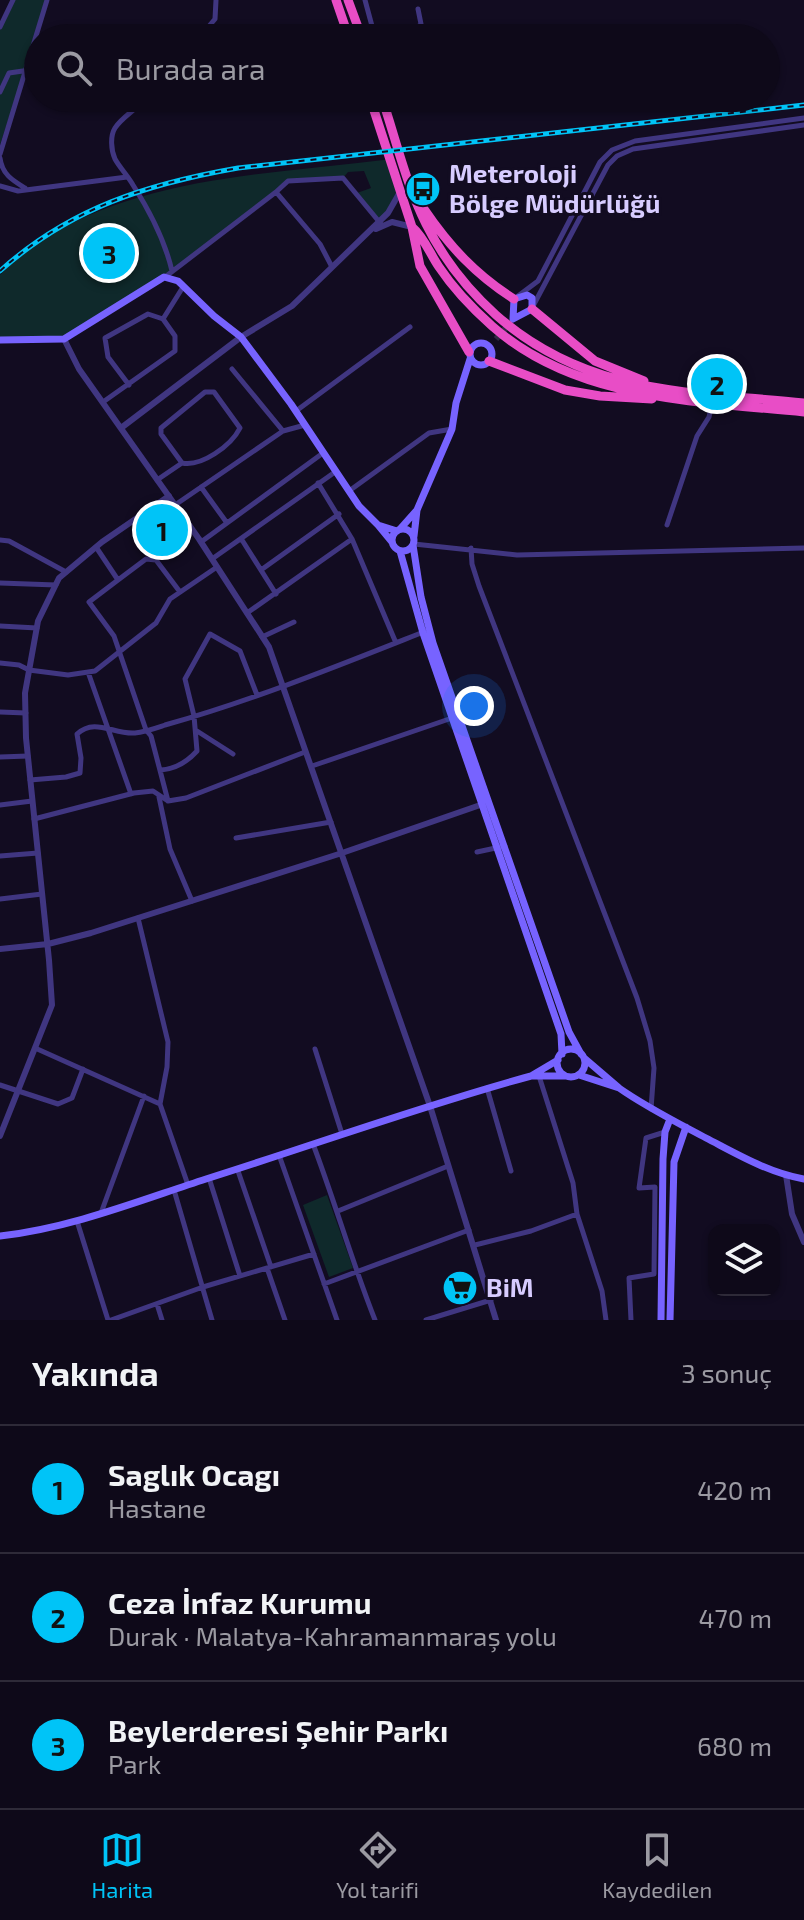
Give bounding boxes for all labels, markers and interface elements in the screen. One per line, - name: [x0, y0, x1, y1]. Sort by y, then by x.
- search box: [24, 24, 780, 112]
- icon: search: [52, 46, 96, 90]
- text: Burada ara: [116, 50, 266, 86]
- place label: Meteroloji Bölge Müdürlüğü: [449, 157, 660, 218]
- bus stop icon: Meteroloji Bölge Müdürlüğü: [404, 170, 442, 208]
- pin: 3: [83, 223, 135, 283]
- pin: 2: [691, 354, 743, 414]
- pin: 1: [136, 500, 188, 560]
- your location: [454, 686, 494, 726]
- map controls: [708, 1224, 780, 1296]
- button: layers: [708, 1224, 780, 1296]
- supermarket icon: BiM: [441, 1269, 479, 1307]
- place label: BiM: [486, 1271, 534, 1302]
- text: Yakında: [32, 1352, 159, 1393]
- text: 3 sonuç: [681, 1357, 772, 1388]
- text: Saglık Ocagı: [108, 1456, 280, 1492]
- text: 1: [52, 1474, 64, 1505]
- text: 420 m: [697, 1474, 772, 1505]
- text: Hastane: [108, 1492, 206, 1523]
- text: Ceza İnfaz Kurumu: [108, 1584, 372, 1620]
- text: 2: [50, 1602, 66, 1633]
- text: 470 m: [698, 1602, 772, 1633]
- text: Durak · Malatya-Kahramanmaraş yolu: [108, 1620, 557, 1651]
- text: Beylerderesi Şehir Parkı: [108, 1712, 448, 1748]
- text: 3: [51, 1730, 65, 1761]
- text: 680 m: [697, 1730, 772, 1761]
- text: Park: [108, 1748, 161, 1779]
- tab: Harita: [92, 1828, 153, 1902]
- tab: Yol tarifi: [336, 1828, 419, 1902]
- tab: Kaydedilen: [602, 1828, 712, 1902]

